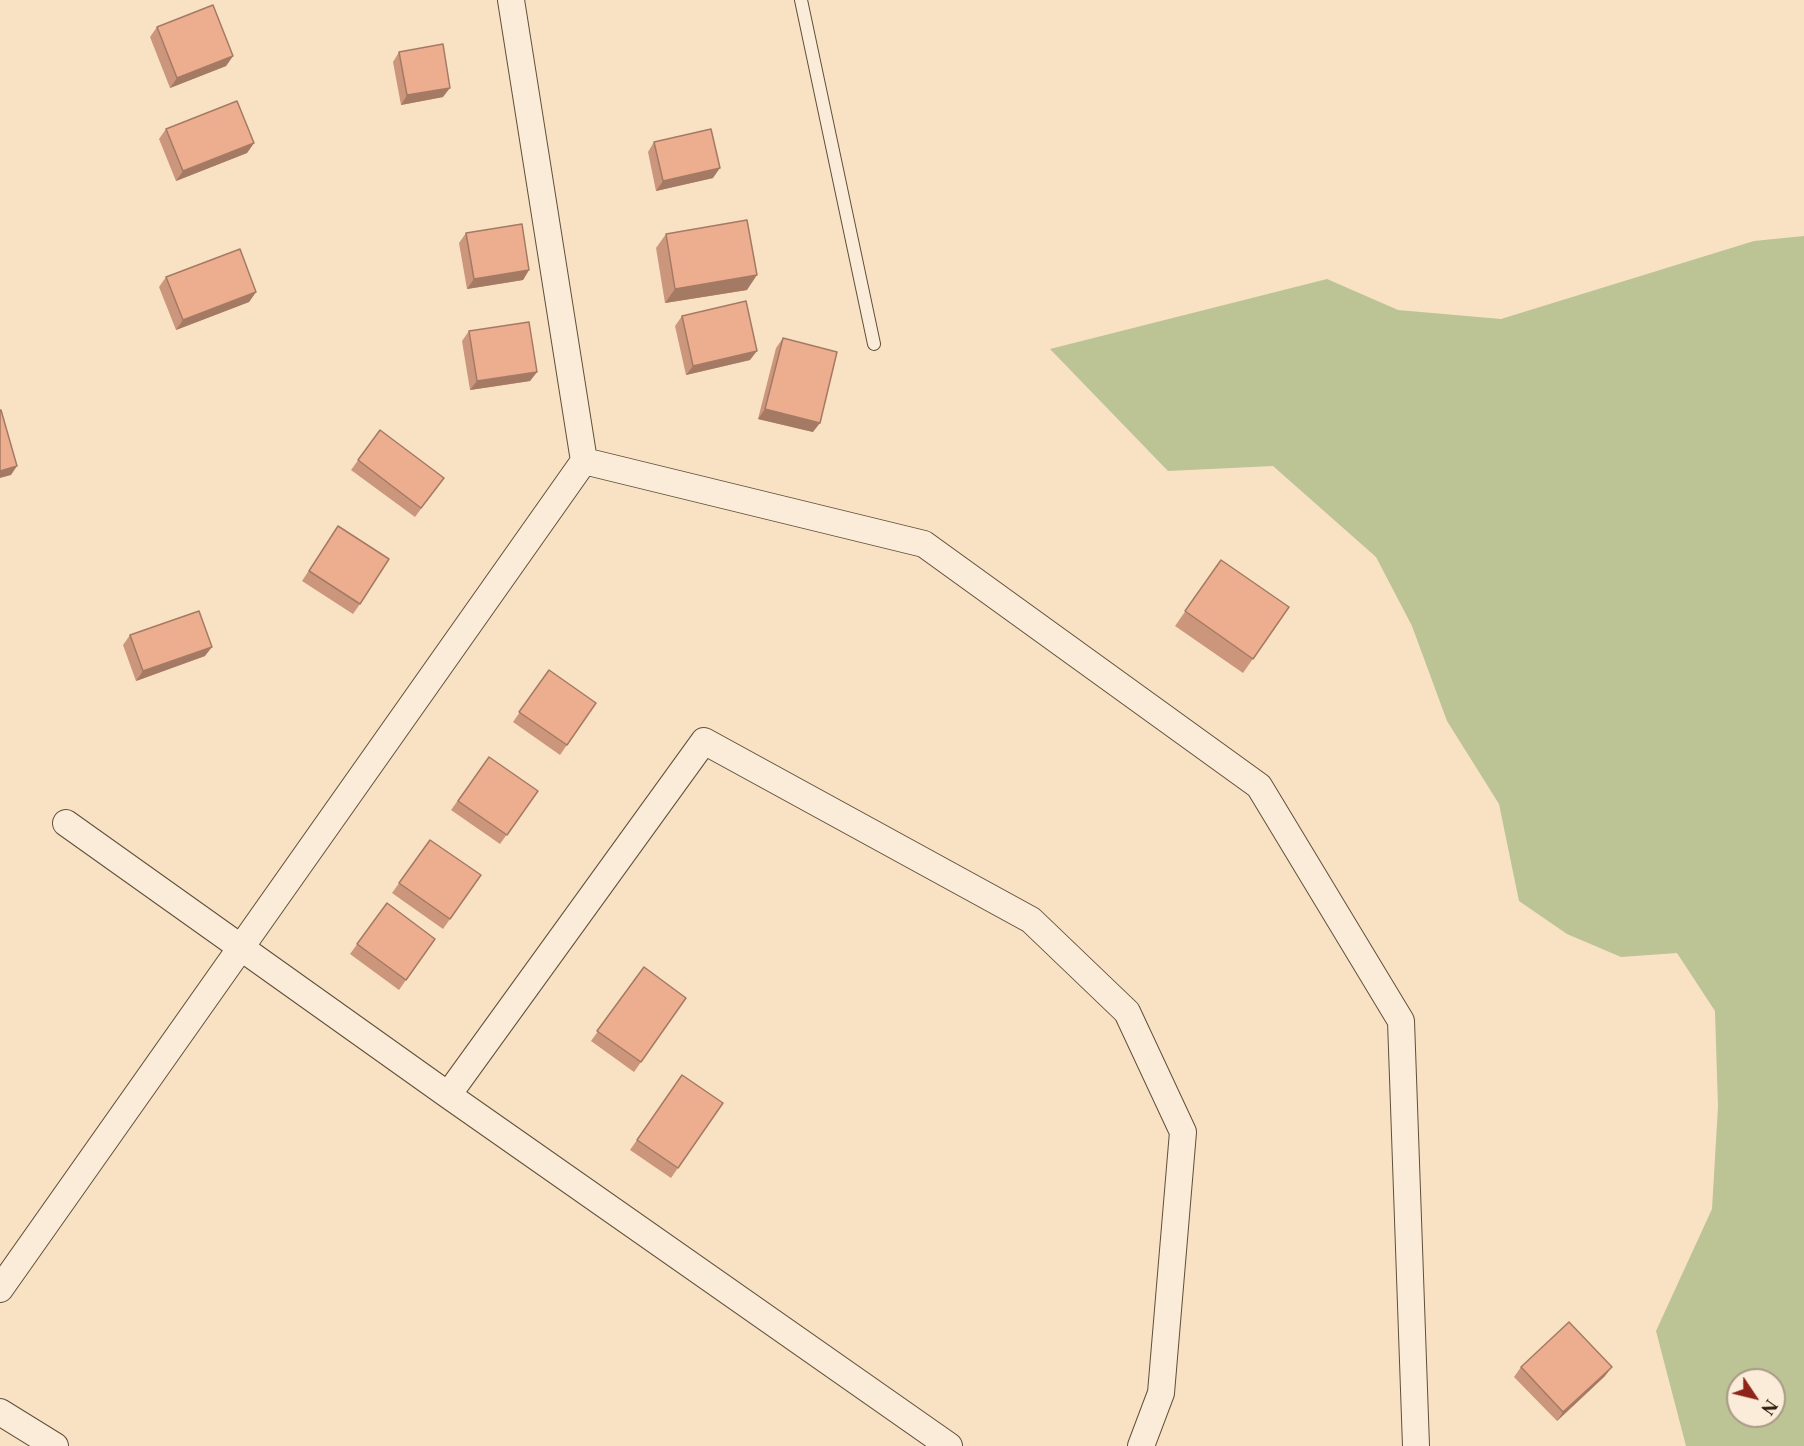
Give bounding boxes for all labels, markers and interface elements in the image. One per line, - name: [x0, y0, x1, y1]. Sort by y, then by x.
- north arrow: [1726, 1368, 1786, 1428]
- text: N: [1757, 1396, 1781, 1419]

